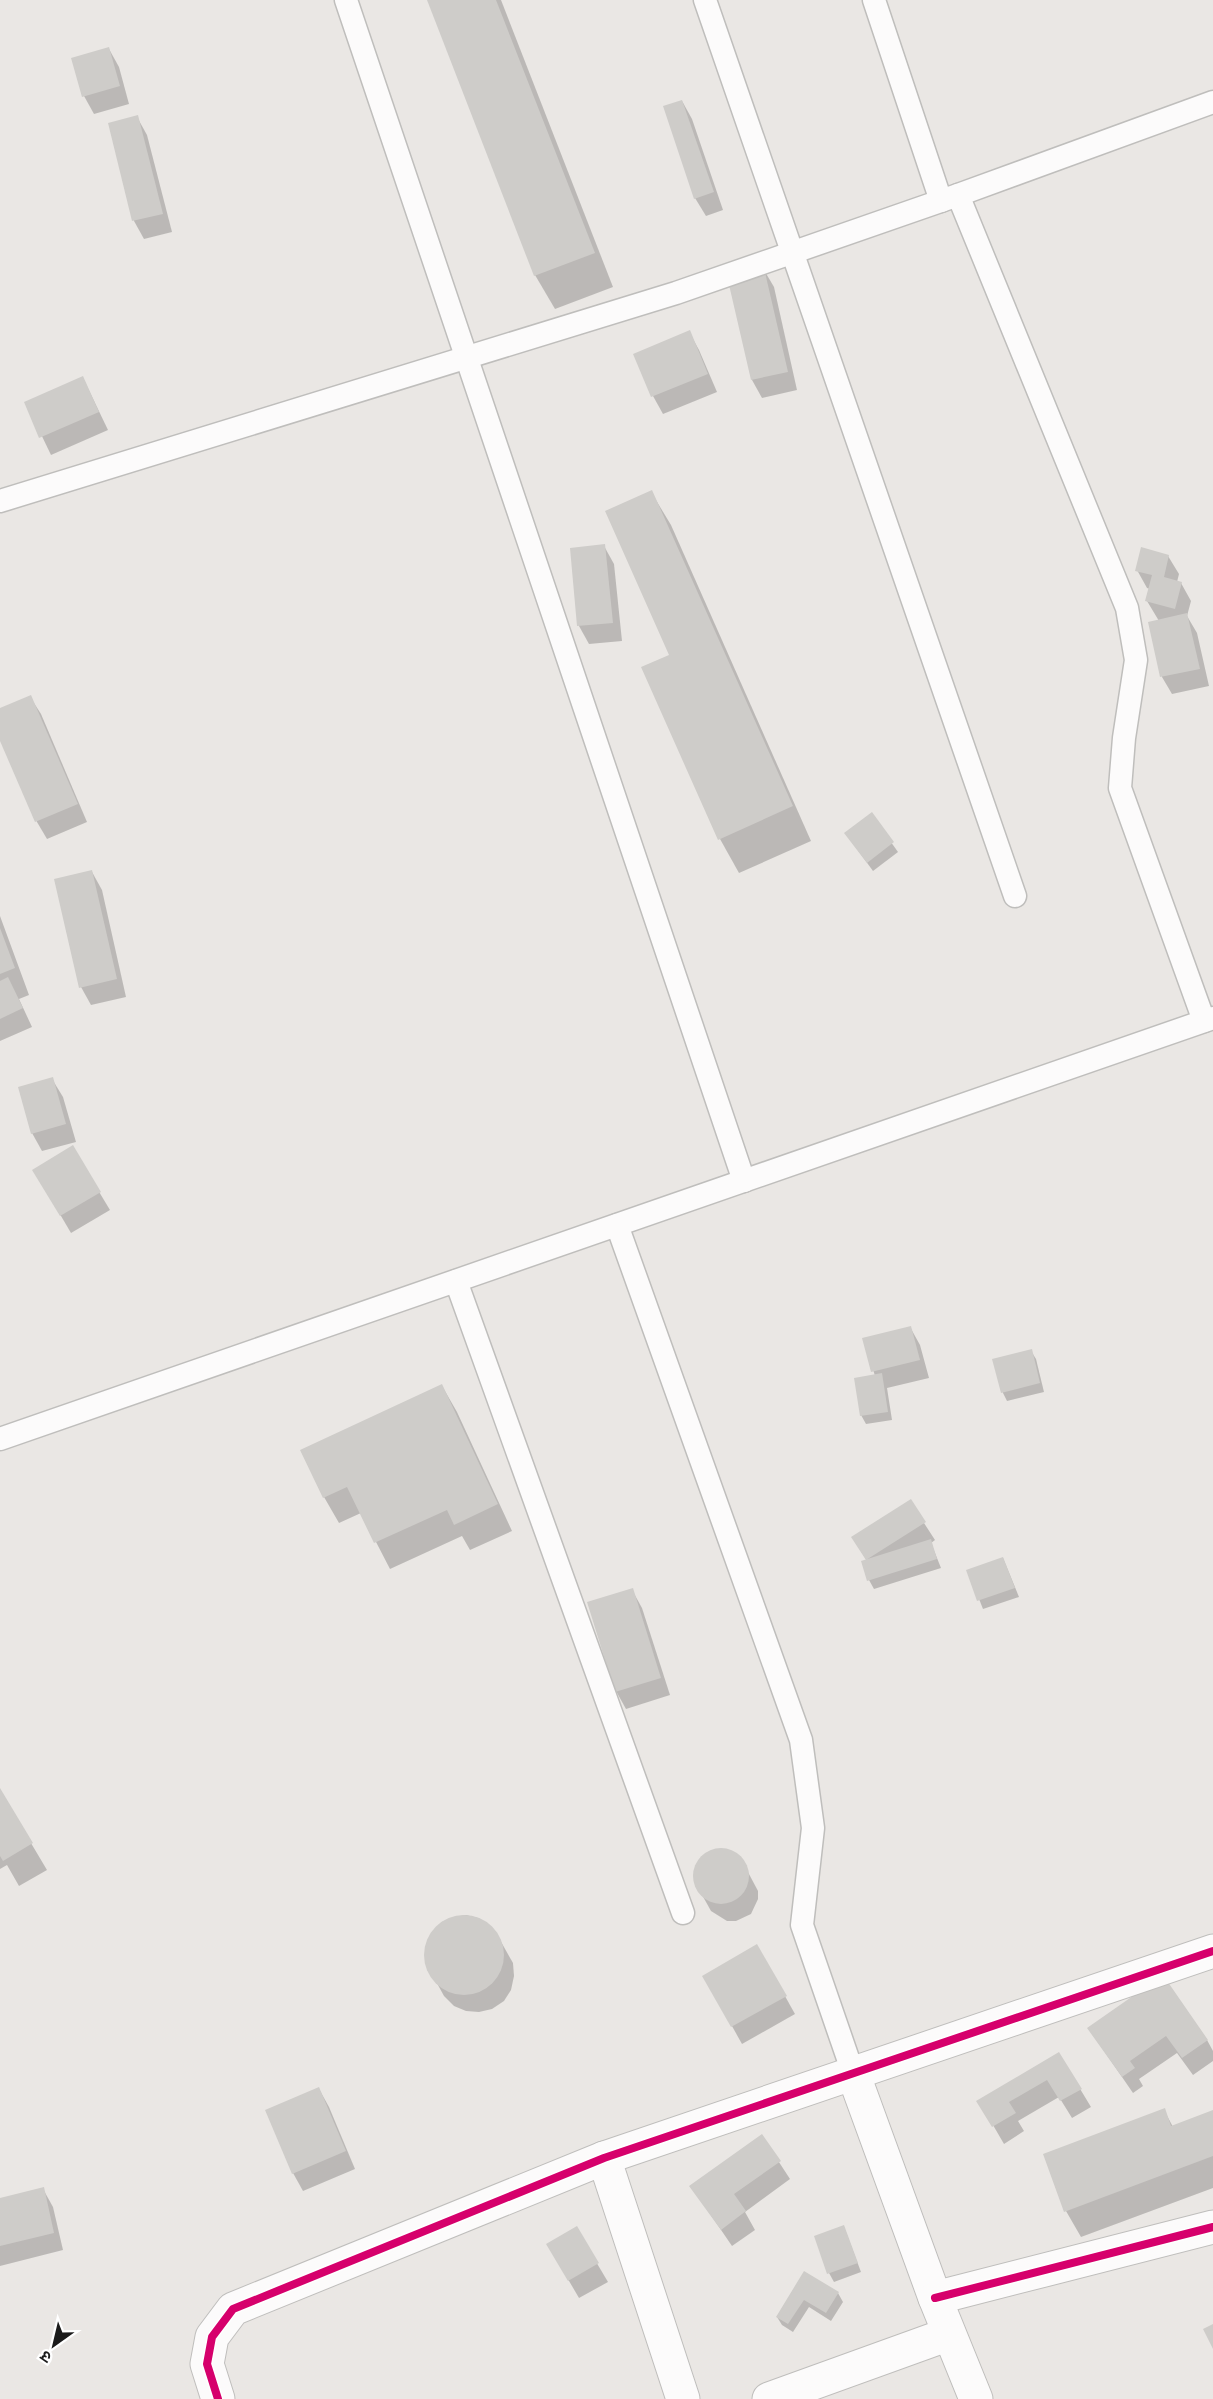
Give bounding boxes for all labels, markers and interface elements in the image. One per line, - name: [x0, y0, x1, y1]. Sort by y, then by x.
- north arrow: [24, 2315, 84, 2375]
- text: उ: [34, 2345, 56, 2370]

